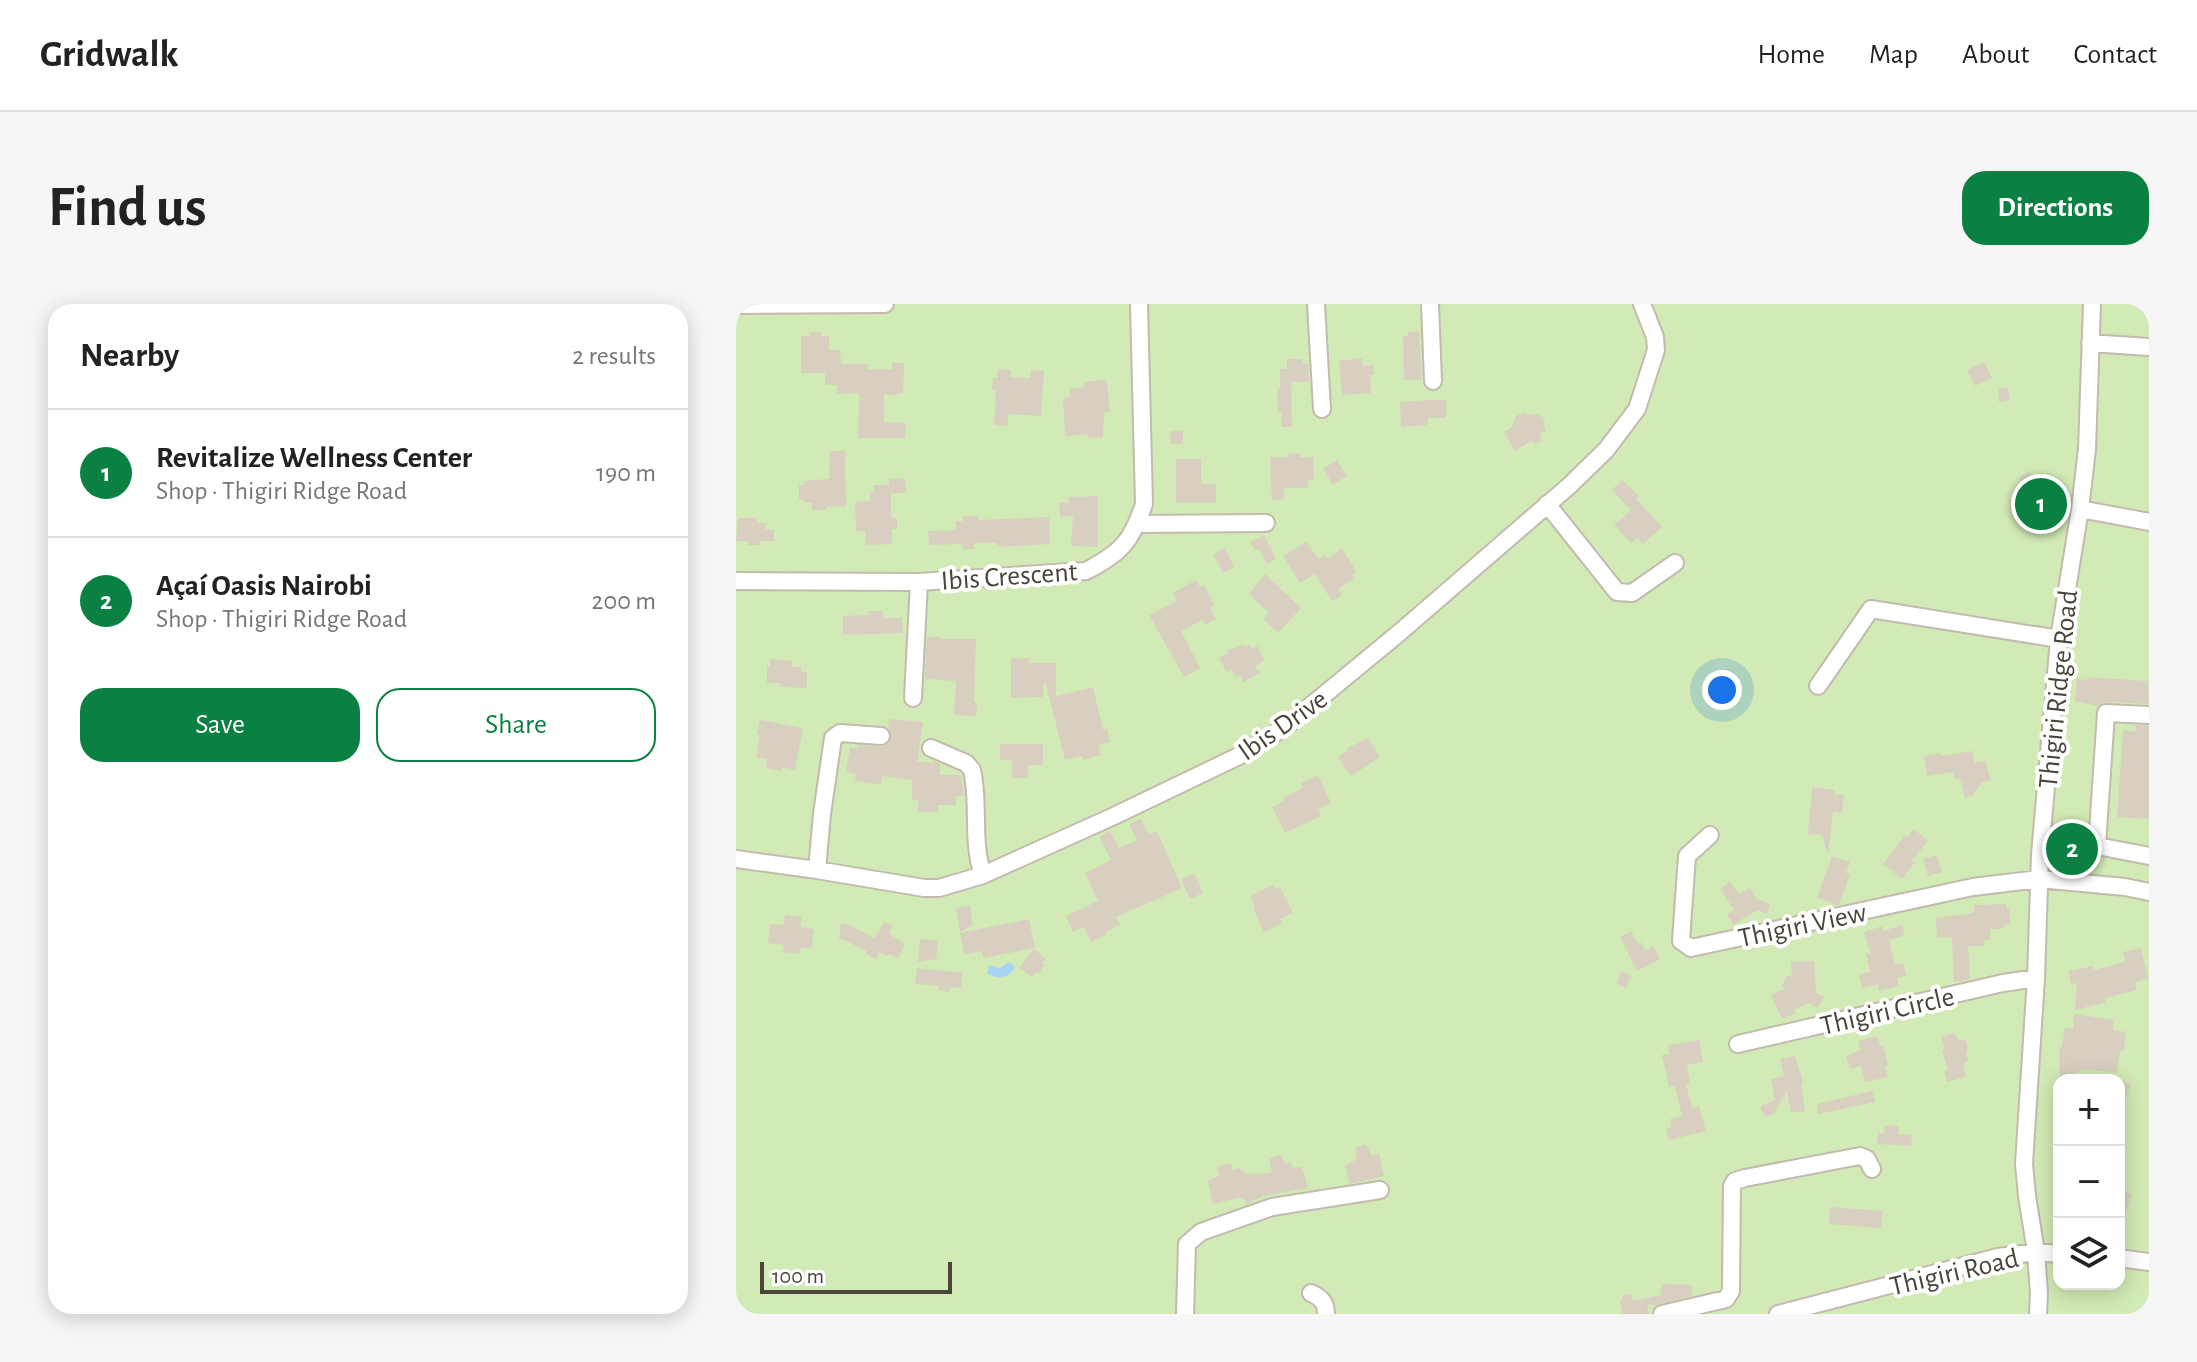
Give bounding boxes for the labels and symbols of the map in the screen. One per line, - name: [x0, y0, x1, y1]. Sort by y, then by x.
- pin: 1: [2015, 474, 2067, 534]
- street label: Ibis Crescent: [940, 558, 1078, 596]
- street label: Thigiri Ridge Road: [2035, 589, 2083, 790]
- your location: [1702, 670, 1742, 710]
- street label: Ibis Drive: [1233, 685, 1333, 766]
- pin: 2: [2046, 819, 2098, 879]
- street label: Thigiri View: [1736, 899, 1869, 953]
- street label: Thigiri Circle: [1818, 983, 1957, 1041]
- street label: Thigiri Road: [1887, 1245, 2022, 1301]
- scale bar: [760, 1258, 952, 1294]

